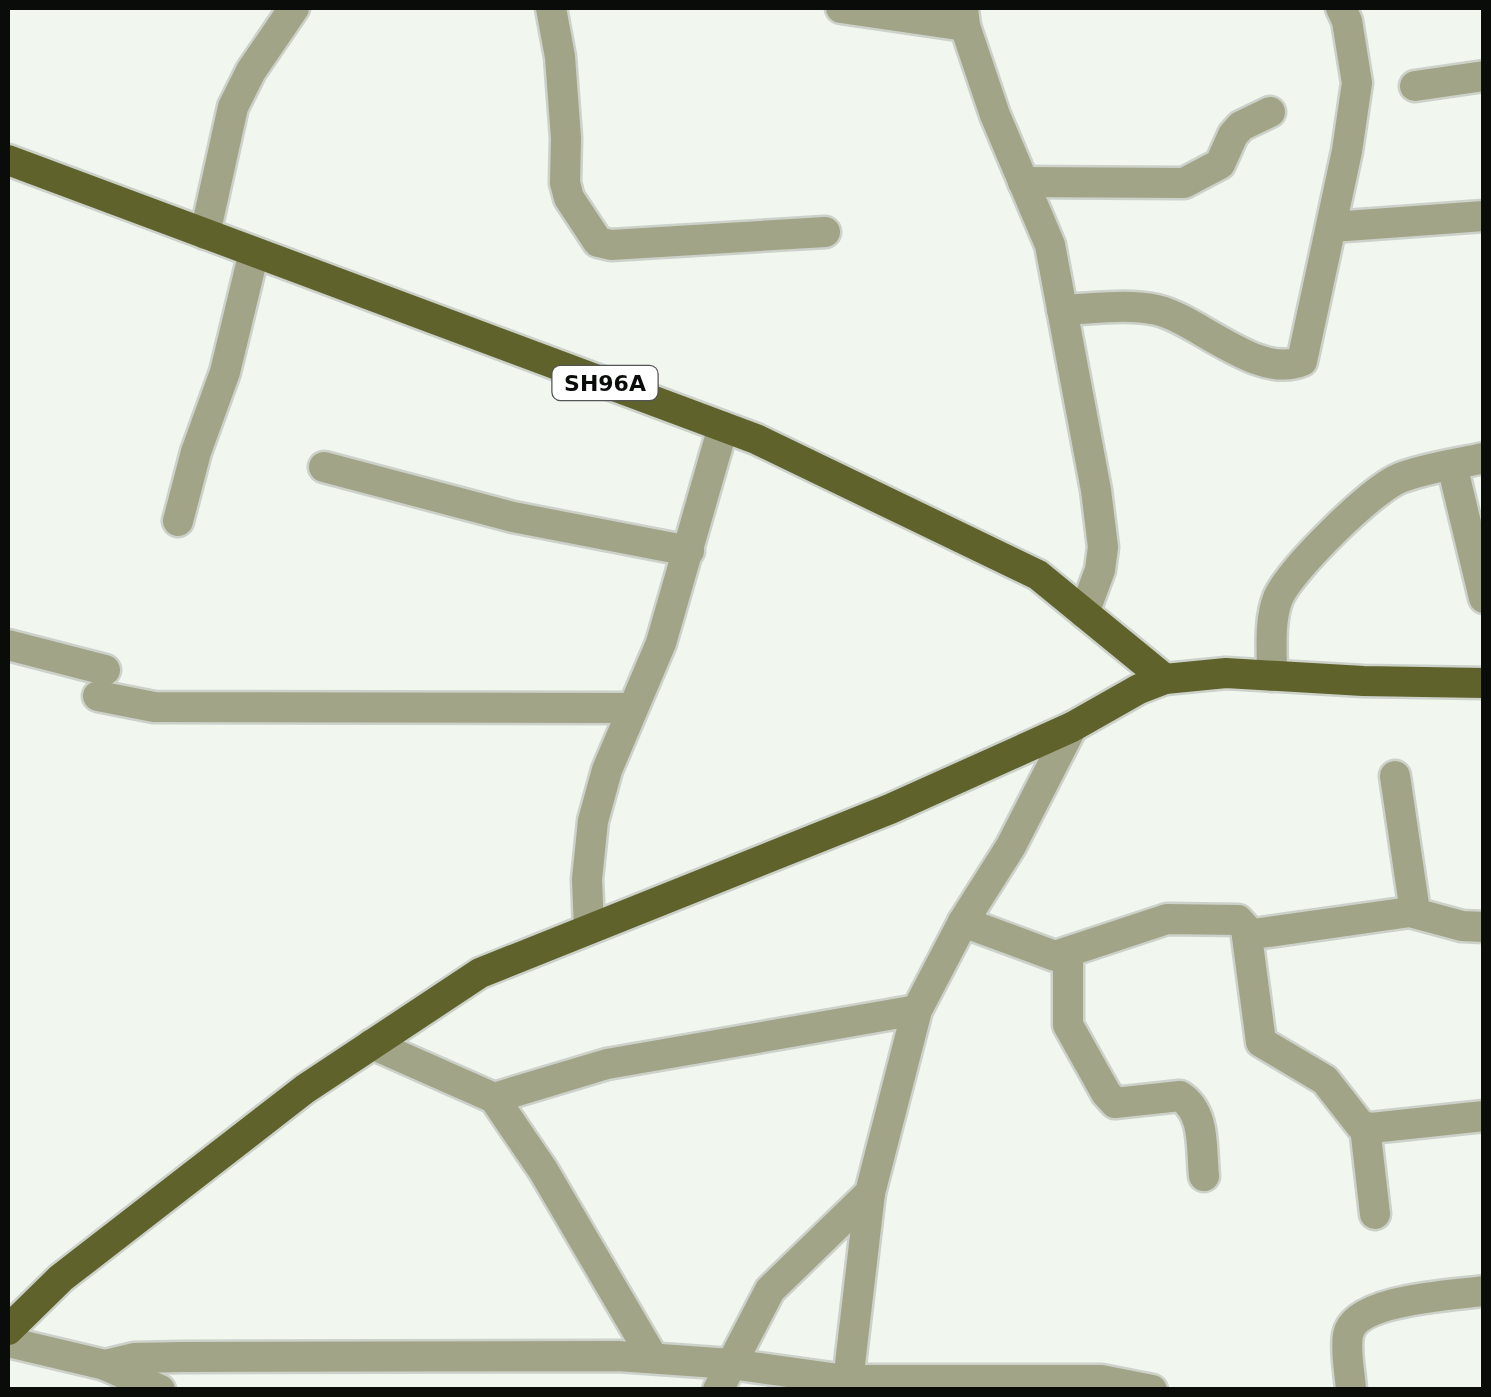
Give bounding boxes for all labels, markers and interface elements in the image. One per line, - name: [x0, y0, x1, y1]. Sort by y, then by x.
- road number: SH96A: [552, 366, 658, 400]

